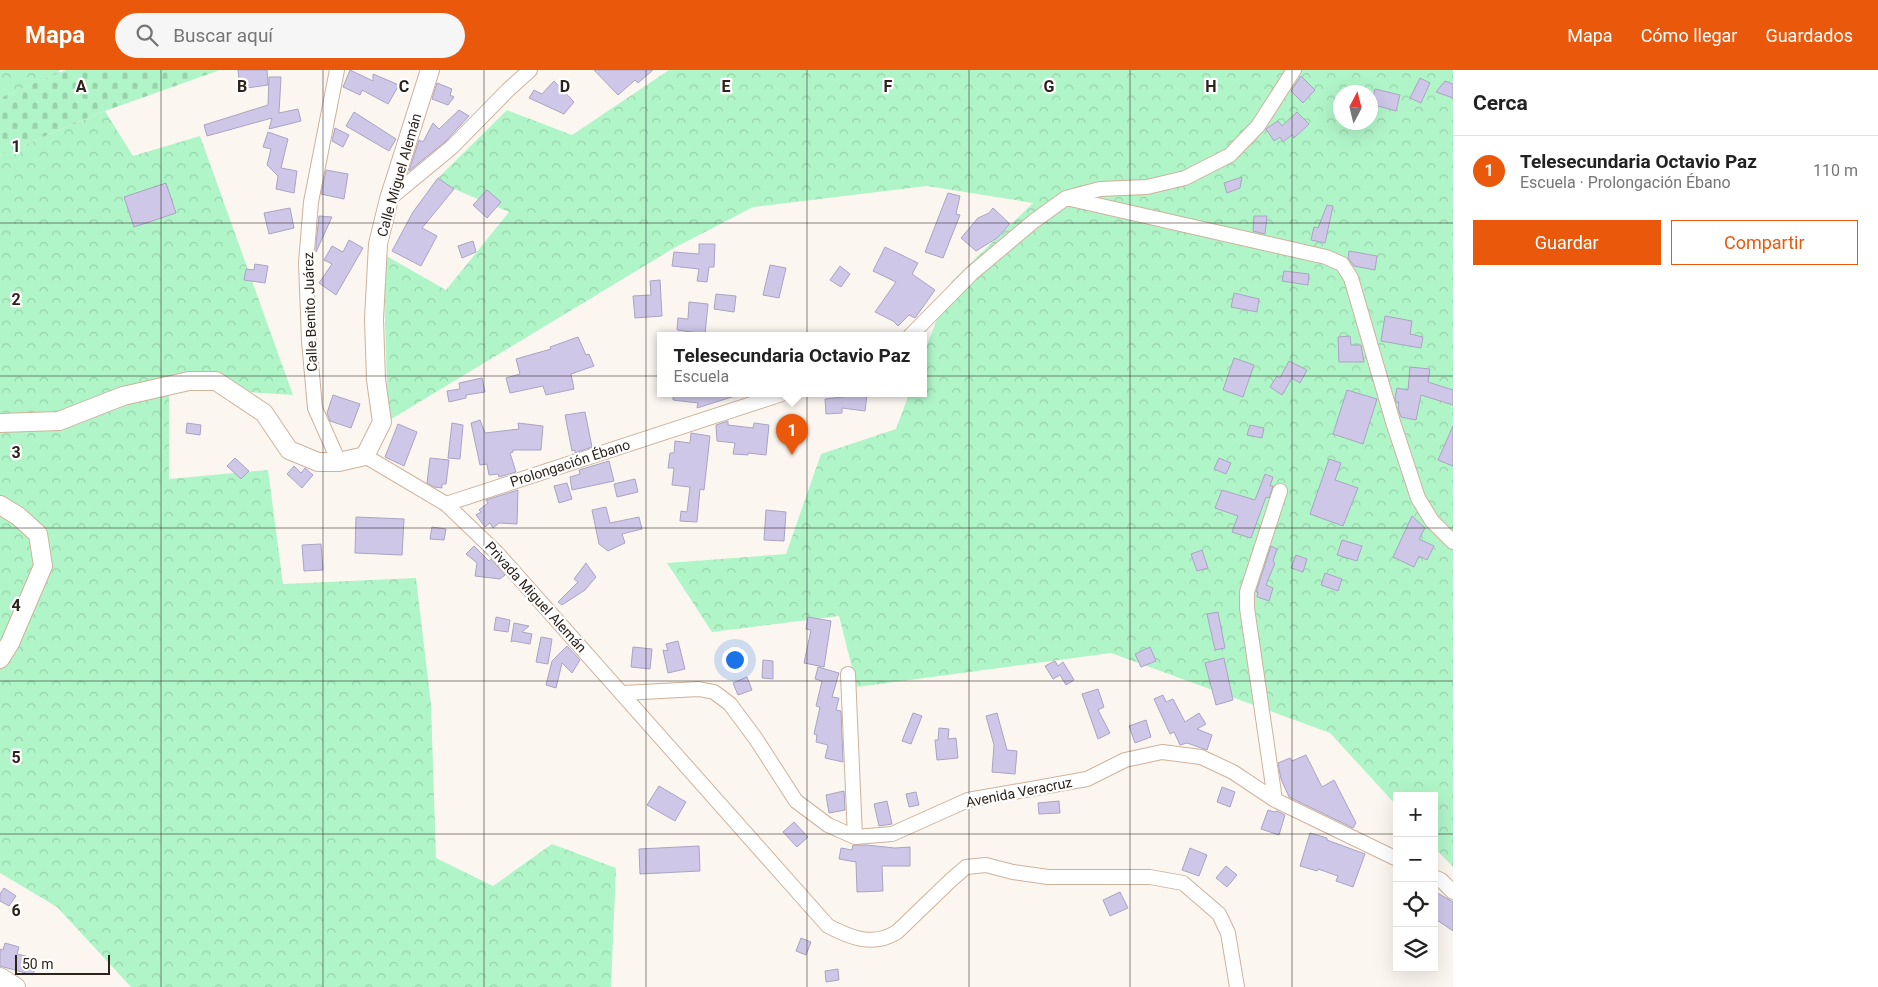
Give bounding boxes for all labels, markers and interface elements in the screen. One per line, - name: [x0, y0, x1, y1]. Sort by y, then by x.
- search box: [115, 13, 465, 58]
- text: Mapa: [25, 21, 85, 49]
- icon: search: [133, 21, 161, 49]
- text: Buscar aquí: [173, 24, 273, 47]
- text: Mapa: [1567, 25, 1613, 46]
- text: Cómo llegar: [1641, 25, 1737, 46]
- text: Guardados: [1765, 25, 1853, 46]
- text: A: [76, 77, 87, 96]
- text: B: [237, 77, 247, 96]
- text: C: [399, 77, 409, 96]
- text: D: [560, 77, 570, 96]
- text: E: [722, 77, 731, 96]
- text: F: [884, 77, 893, 96]
- text: G: [1044, 77, 1055, 96]
- text: H: [1205, 77, 1217, 96]
- north arrow: [1333, 85, 1378, 130]
- text: Cerca: [1473, 91, 1528, 115]
- street label: Calle Miguel Alemán: [374, 111, 424, 239]
- text: 1: [11, 137, 21, 156]
- text: Telesecundaria Octavio Paz: [1520, 150, 1757, 173]
- text: 1: [1484, 161, 1494, 180]
- text: 110 m: [1813, 161, 1858, 180]
- text: Escuela · Prolongación Ébano: [1520, 173, 1731, 192]
- button: Guardar: [1473, 220, 1661, 265]
- button: Compartir: [1671, 220, 1858, 265]
- street label: Calle Benito Juárez: [300, 252, 320, 372]
- text: 2: [11, 290, 21, 309]
- popup: [657, 332, 927, 397]
- text: Telesecundaria Octavio Paz: [674, 344, 910, 367]
- text: Escuela: [674, 367, 729, 386]
- pin: 1: [776, 414, 808, 455]
- street label: Prolongación Ébano: [508, 435, 632, 490]
- text: 3: [11, 443, 21, 462]
- street label: Privada Miguel Alemán: [482, 538, 590, 656]
- text: 4: [11, 596, 21, 615]
- your location: [722, 647, 748, 673]
- text: 5: [11, 748, 21, 767]
- street label: Avenida Veracruz: [965, 774, 1074, 810]
- map controls: [1393, 792, 1438, 972]
- button: +: [1393, 792, 1438, 837]
- button: −: [1393, 837, 1438, 882]
- button: locate: [1393, 882, 1438, 927]
- text: 6: [11, 901, 21, 920]
- button: layers: [1393, 927, 1438, 972]
- scale bar: [15, 952, 110, 975]
- text: 50 m: [22, 956, 54, 972]

